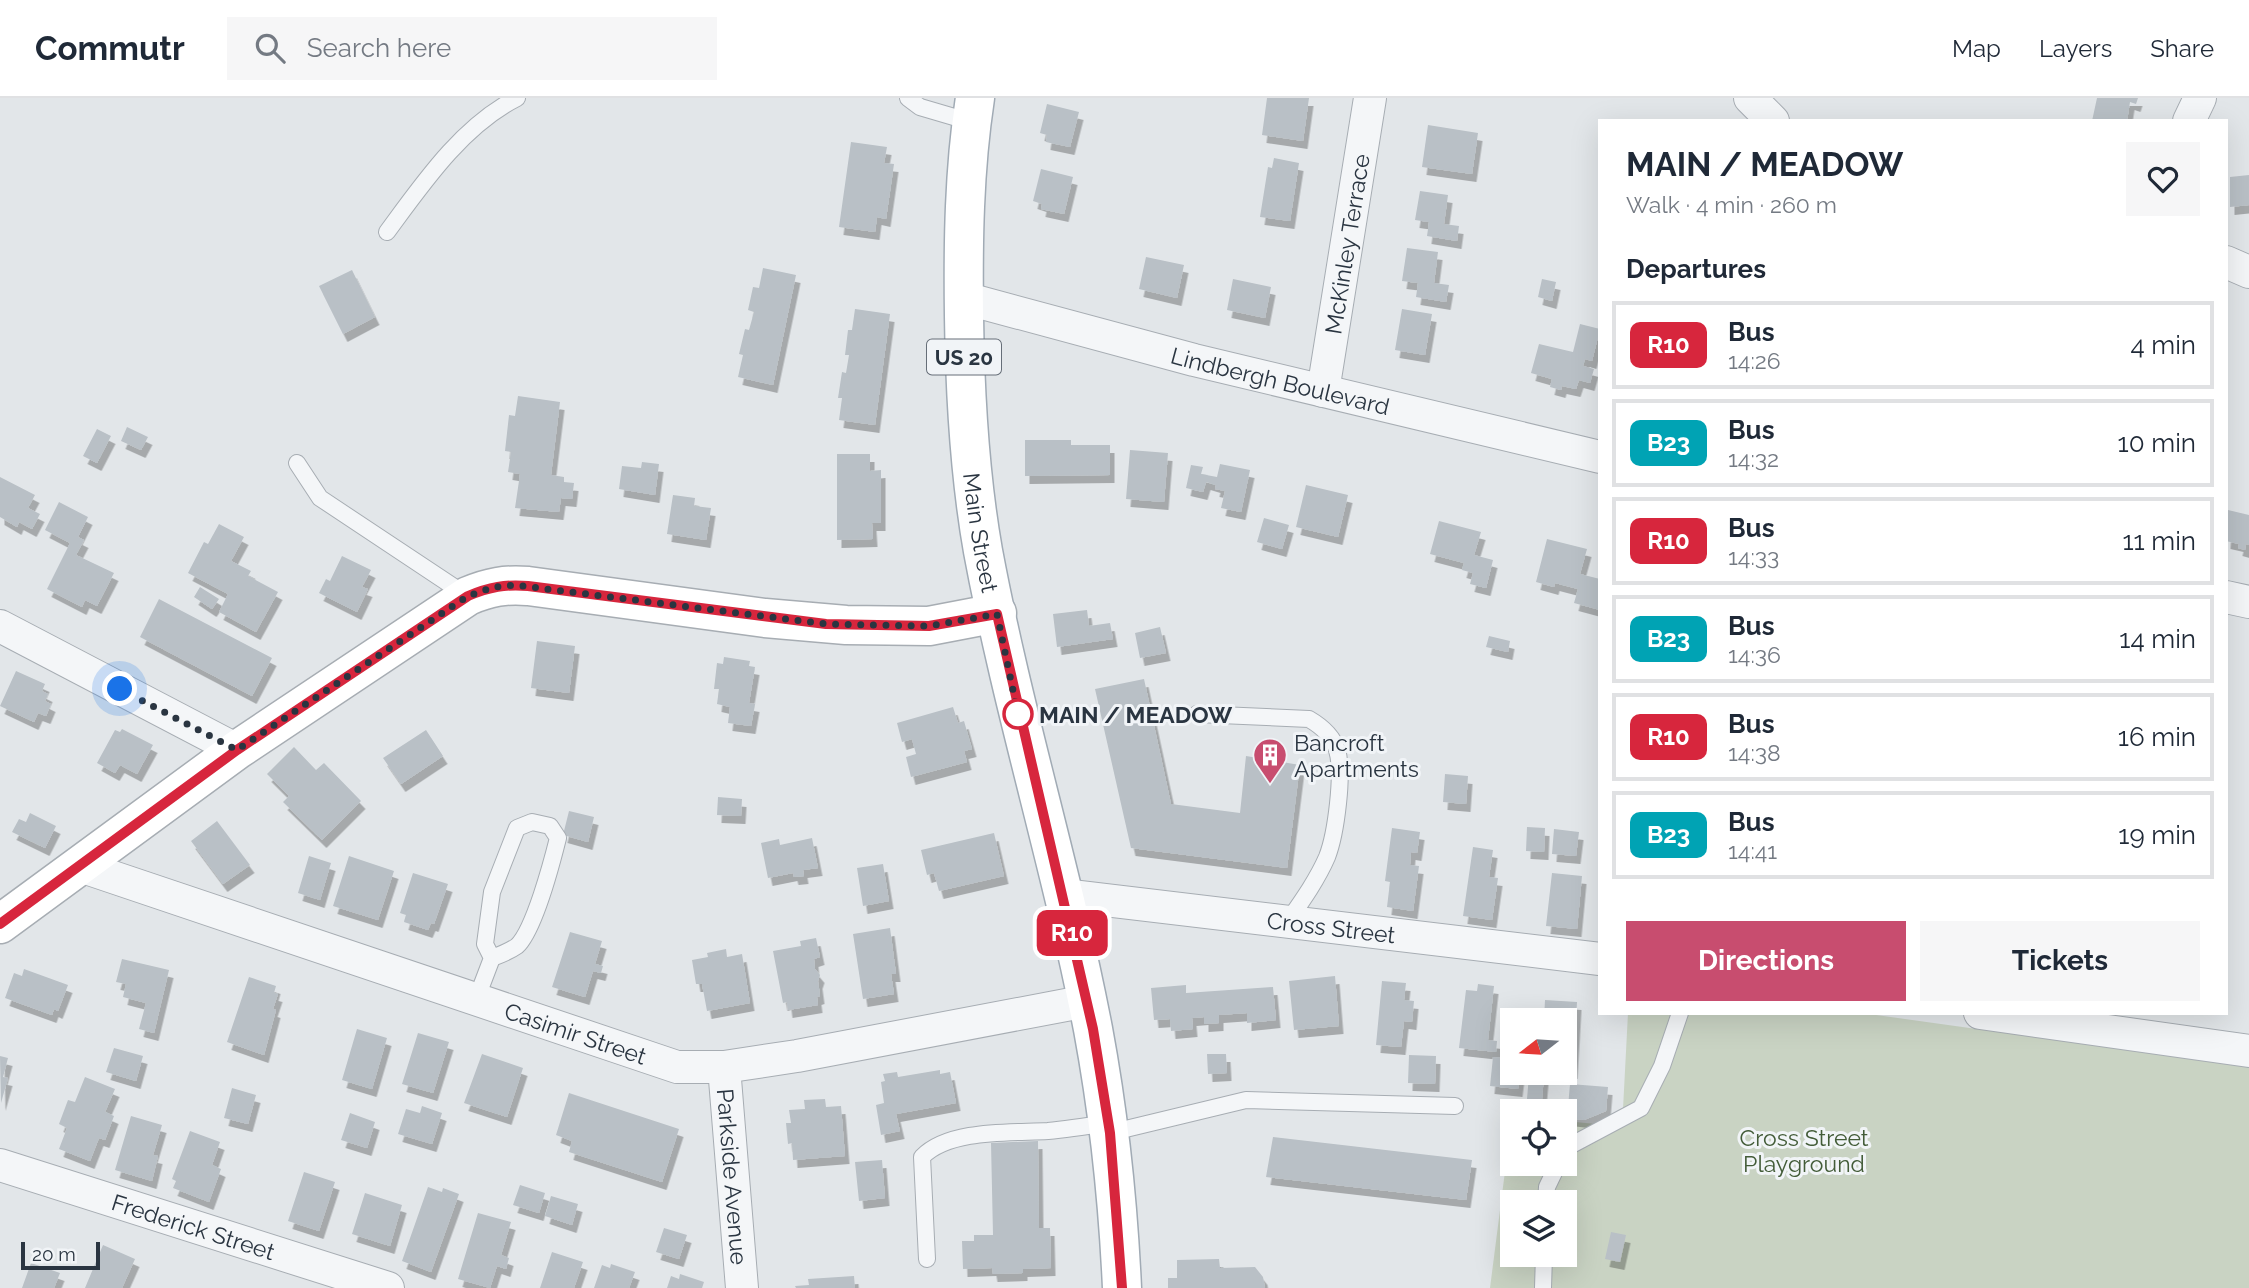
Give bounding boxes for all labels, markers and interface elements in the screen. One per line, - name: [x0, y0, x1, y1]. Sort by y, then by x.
- search box: [227, 17, 717, 80]
- text: Commutr: [35, 29, 185, 68]
- icon: search: [251, 29, 289, 67]
- text: Search here: [307, 33, 451, 63]
- text: Map: [1952, 34, 2001, 63]
- text: Layers: [2039, 34, 2112, 63]
- text: Share: [2150, 34, 2214, 63]
- button: heart: [2126, 142, 2200, 216]
- text: MAIN / MEADOW: [1626, 145, 1903, 184]
- street label: McKinley Terrace: [1319, 152, 1374, 336]
- text: Walk · 4 min · 260 m: [1626, 191, 1837, 218]
- text: Departures: [1626, 254, 1766, 284]
- text: Bus: [1728, 317, 1775, 347]
- text: R10: [1647, 330, 1690, 359]
- text: 4 min: [2130, 330, 2196, 360]
- road number: US 20: [927, 340, 1001, 374]
- street label: Lindbergh Boulevard: [1168, 341, 1392, 420]
- text: 14:26: [1728, 347, 1781, 374]
- text: Bus: [1728, 415, 1775, 445]
- text: B23: [1647, 428, 1690, 457]
- text: 10 min: [2118, 428, 2196, 458]
- text: 14:32: [1728, 445, 1779, 472]
- street label: Main Street: [959, 471, 1004, 595]
- text: Bus: [1728, 513, 1775, 543]
- text: R10: [1647, 526, 1690, 555]
- text: 11 min: [2122, 526, 2196, 556]
- text: 14:33: [1728, 543, 1779, 570]
- text: Bus: [1728, 611, 1775, 641]
- text: B23: [1647, 624, 1690, 653]
- text: 14 min: [2119, 624, 2196, 654]
- text: 14:36: [1728, 641, 1781, 668]
- your location: [102, 671, 137, 706]
- marker: MAIN / MEADOW: [1003, 699, 1033, 729]
- place label: MAIN / MEADOW: [1039, 701, 1233, 728]
- text: Bus: [1728, 709, 1775, 739]
- text: R10: [1647, 722, 1690, 751]
- text: 16 min: [2118, 722, 2196, 752]
- place label: Bancroft Apartments: [1294, 729, 1419, 782]
- building icon: Bancroft Apartments: [1251, 736, 1289, 785]
- text: 14:38: [1728, 739, 1781, 766]
- text: Bus: [1728, 807, 1775, 837]
- text: B23: [1647, 820, 1690, 849]
- text: 19 min: [2118, 820, 2196, 850]
- text: 14:41: [1728, 837, 1777, 864]
- street label: Cross Street: [1265, 906, 1397, 948]
- line badge: R10: [1032, 910, 1112, 956]
- text: R10: [1051, 918, 1093, 947]
- button: Directions: [1626, 921, 1906, 1001]
- button: Tickets: [1920, 921, 2200, 1001]
- street label: Casimir Street: [501, 996, 650, 1069]
- north arrow: [1500, 1008, 1577, 1085]
- map controls: [1500, 1008, 1577, 1267]
- street label: Parkside Avenue: [712, 1087, 754, 1266]
- button: locate: [1500, 1099, 1577, 1176]
- park label: Cross Street Playground: [1739, 1124, 1869, 1177]
- street label: Frederick Street: [109, 1188, 279, 1265]
- button: layers: [1500, 1190, 1577, 1267]
- scale bar: [21, 1239, 100, 1271]
- text: 20 m: [32, 1243, 76, 1265]

